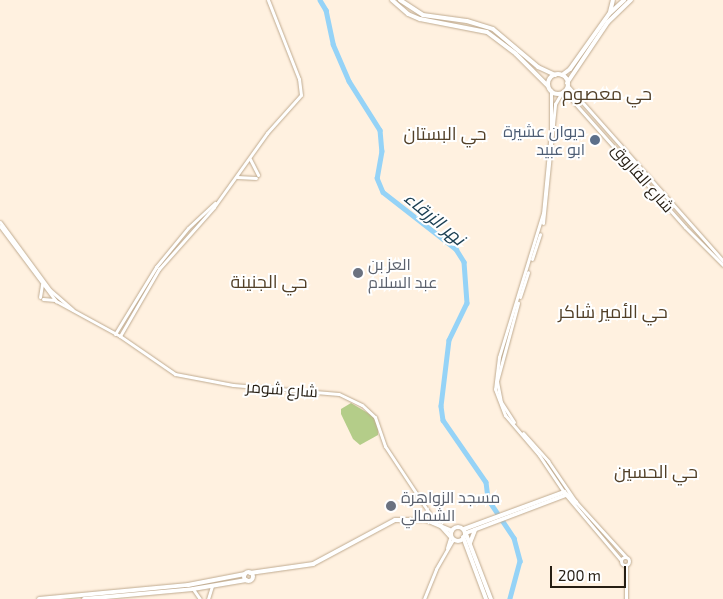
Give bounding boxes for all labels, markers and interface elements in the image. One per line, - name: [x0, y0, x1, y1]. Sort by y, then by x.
- district label: حي معصوم: [562, 82, 652, 104]
- place label: ديوان عشيرة ابو عبيد: [503, 121, 585, 159]
- district label: حي البستان: [403, 122, 487, 144]
- marker: ديوان عشيرة ابو عبيد: [589, 134, 601, 146]
- street label: شارع الفاروق: [608, 140, 678, 216]
- water label: نهر الزرقاء: [400, 187, 470, 249]
- place label: العز بن عبد السلام: [368, 254, 438, 292]
- marker: العز بن عبد السلام: [352, 267, 364, 279]
- district label: حي الجنينة: [231, 270, 307, 292]
- district label: حي الأمير شاكر: [558, 300, 668, 322]
- street label: شارع شومر: [245, 377, 319, 401]
- district label: حي الحسين: [614, 460, 698, 482]
- place label: مسجد الزواهرة الشمالي: [401, 487, 500, 525]
- marker: مسجد الزواهرة الشمالي: [385, 500, 397, 512]
- scale bar: [553, 556, 629, 588]
- text: 200 m: [558, 566, 601, 584]

